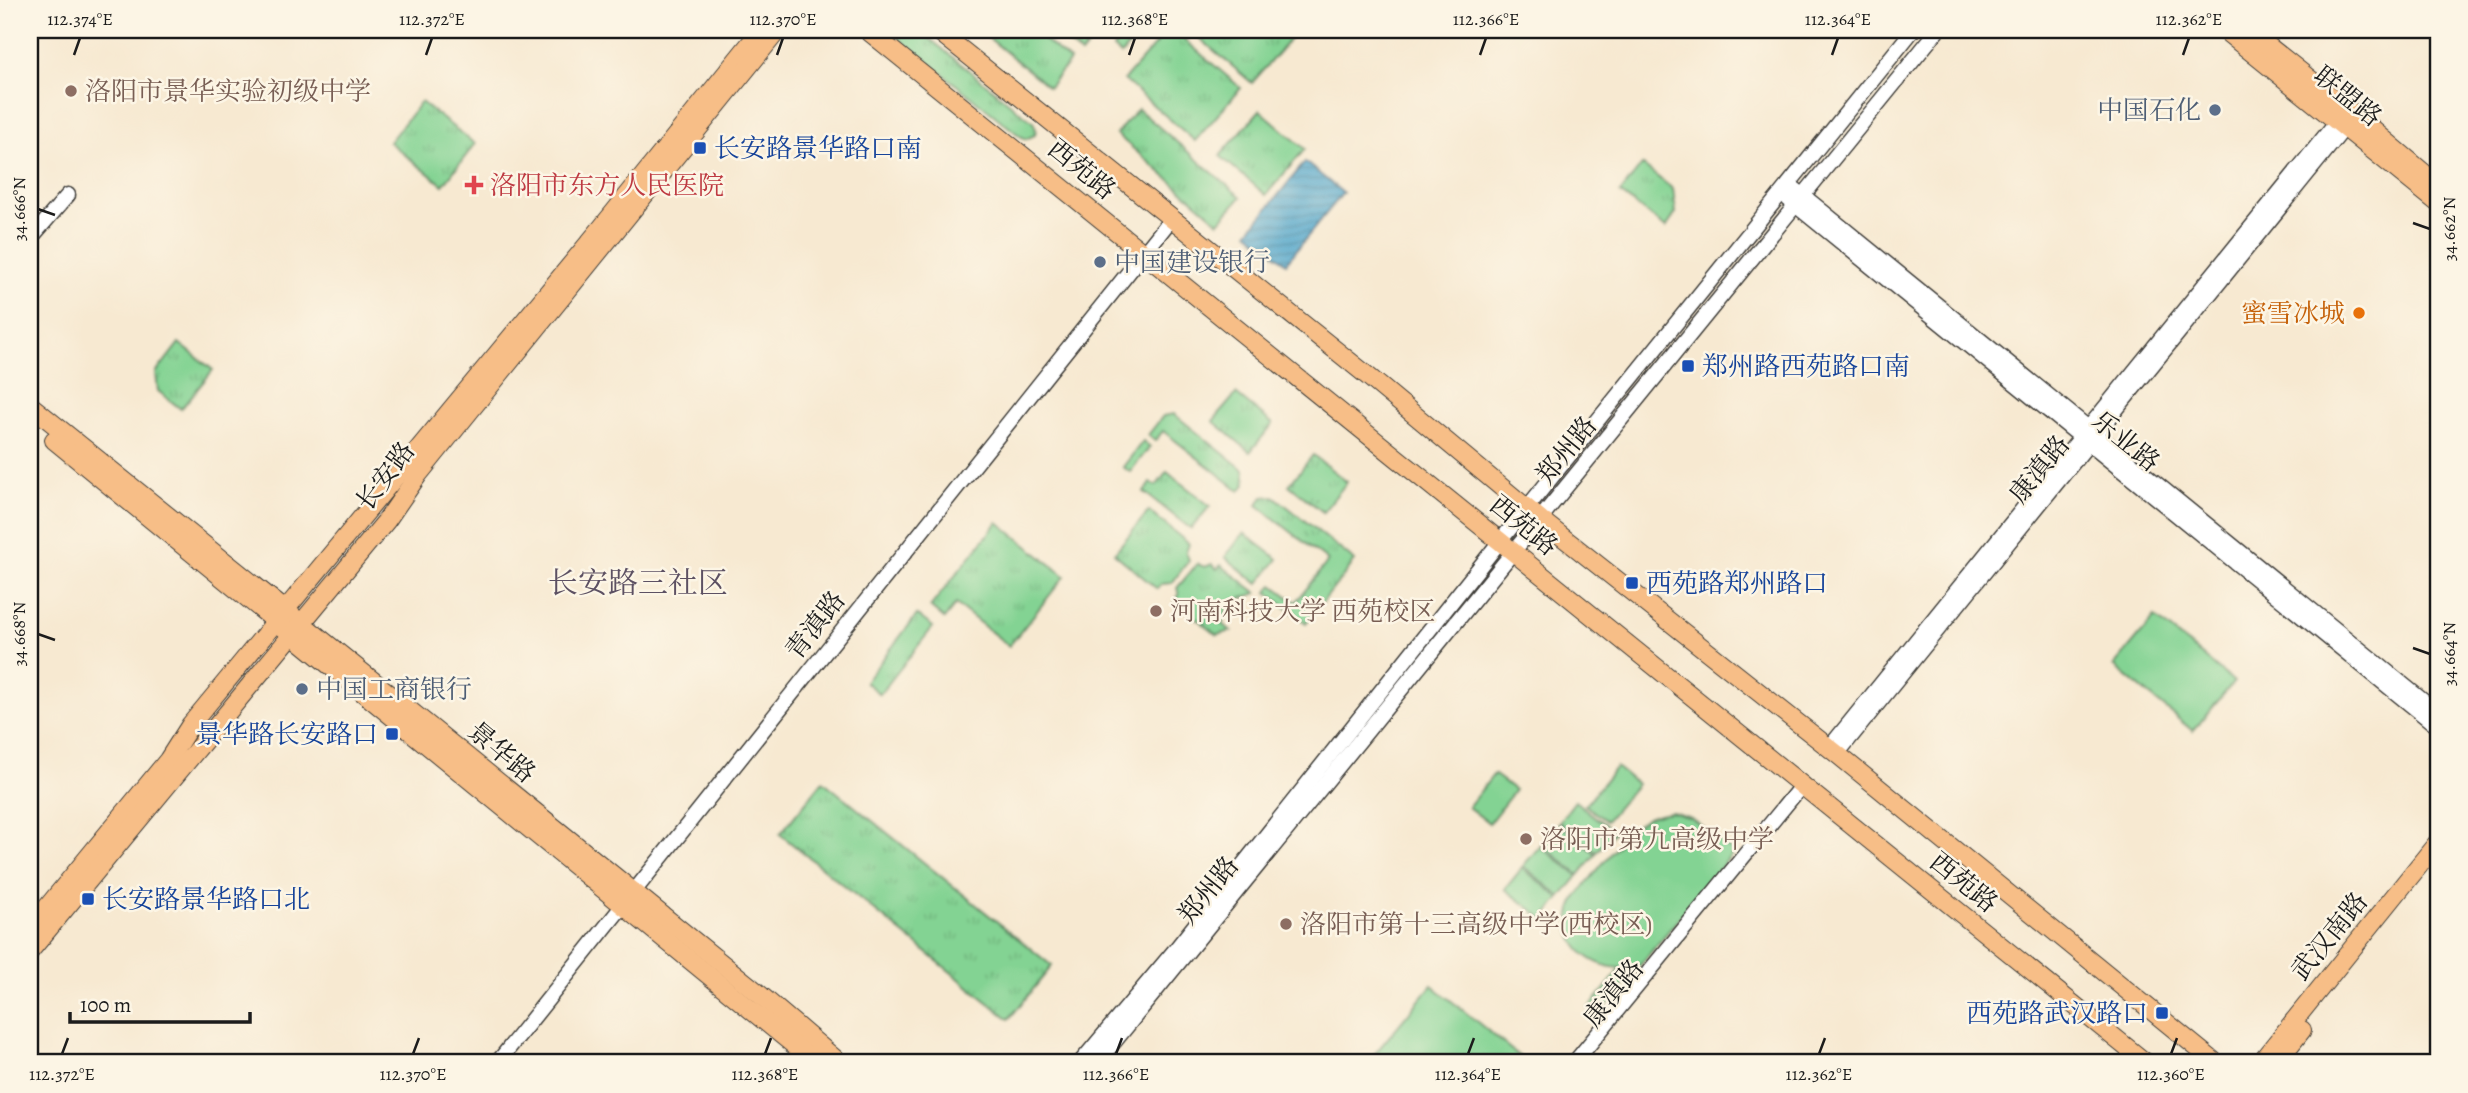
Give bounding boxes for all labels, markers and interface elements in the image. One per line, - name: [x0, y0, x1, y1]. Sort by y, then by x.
- text: 112.374°E: [47, 7, 113, 31]
- text: 112.372°E: [399, 7, 465, 31]
- text: 112.370°E: [749, 7, 817, 31]
- text: 112.368°E: [1102, 7, 1168, 31]
- text: 112.366°E: [1453, 7, 1519, 31]
- text: 112.364°E: [1805, 7, 1871, 31]
- text: 112.362°E: [2156, 7, 2222, 31]
- street label: 联盟路: [2306, 58, 2389, 135]
- place label: 洛阳市景华实验初级中学: [85, 74, 371, 109]
- marker: 洛阳市景华实验初级中学: [63, 83, 79, 99]
- place label: 中国石化: [2097, 93, 2201, 128]
- marker: 中国石化: [2207, 102, 2223, 118]
- place label: 长安路景华路口南: [714, 131, 922, 166]
- street label: 西苑路: [1040, 131, 1123, 208]
- marker: 长安路景华路口南: [692, 140, 708, 156]
- place label: 洛阳市东方人民医院: [490, 168, 724, 203]
- marker: 洛阳市东方人民医院: [464, 175, 484, 195]
- text: 34.666°N: [7, 177, 31, 241]
- text: 34.662°N: [2437, 197, 2461, 261]
- place label: 中国建设银行: [1114, 245, 1270, 280]
- marker: 中国建设银行: [1092, 254, 1108, 270]
- place label: 蜜雪冰城: [2241, 296, 2345, 331]
- marker: 蜜雪冰城: [2351, 305, 2367, 321]
- place label: 郑州路西苑路口南: [1702, 349, 1910, 384]
- marker: 郑州路西苑路口南: [1680, 358, 1696, 374]
- street label: 乐业路: [2084, 403, 2167, 480]
- street label: 郑州路: [1528, 409, 1605, 492]
- street label: 康滇路: [2001, 428, 2078, 511]
- street label: 长安路: [348, 435, 423, 518]
- street label: 西苑路: [1482, 487, 1565, 564]
- district label: 长安路三社区: [548, 563, 728, 603]
- place label: 西苑路郑州路口: [1646, 566, 1828, 601]
- marker: 西苑路郑州路口: [1624, 575, 1640, 591]
- street label: 青滇路: [778, 584, 853, 667]
- place label: 河南科技大学 西苑校区: [1170, 594, 1435, 629]
- text: 34.668°N: [7, 602, 31, 666]
- marker: 河南科技大学 西苑校区: [1148, 603, 1164, 619]
- text: 34.664°N: [2437, 622, 2461, 686]
- place label: 中国工商银行: [316, 672, 472, 707]
- marker: 中国工商银行: [294, 681, 310, 697]
- street label: 景华路: [461, 714, 543, 791]
- place label: 景华路长安路口: [196, 717, 378, 752]
- marker: 景华路长安路口: [384, 726, 400, 742]
- place label: 洛阳市第九高级中学: [1540, 822, 1774, 857]
- marker: 洛阳市第九高级中学: [1518, 831, 1534, 847]
- street label: 西苑路: [1922, 844, 2005, 921]
- street label: 郑州路: [1170, 849, 1247, 932]
- place label: 长安路景华路口北: [102, 882, 310, 917]
- street label: 武汉南路: [2283, 885, 2376, 988]
- marker: 长安路景华路口北: [80, 891, 96, 907]
- place label: 洛阳市第十三高级中学(西校区): [1300, 907, 1652, 942]
- marker: 洛阳市第十三高级中学(西校区): [1278, 916, 1294, 932]
- street label: 康滇路: [1575, 952, 1652, 1035]
- scale bar: [70, 981, 250, 1025]
- text: 100 m: [80, 991, 131, 1019]
- place label: 西苑路武汉路口: [1966, 996, 2148, 1031]
- marker: 西苑路武汉路口: [2154, 1005, 2170, 1021]
- text: 112.372°E: [29, 1062, 95, 1086]
- text: 112.370°E: [379, 1062, 447, 1086]
- text: 112.368°E: [732, 1062, 798, 1086]
- text: 112.366°E: [1083, 1062, 1149, 1086]
- text: 112.364°E: [1435, 1062, 1501, 1086]
- text: 112.362°E: [1786, 1062, 1852, 1086]
- text: 112.360°E: [2137, 1062, 2205, 1086]

